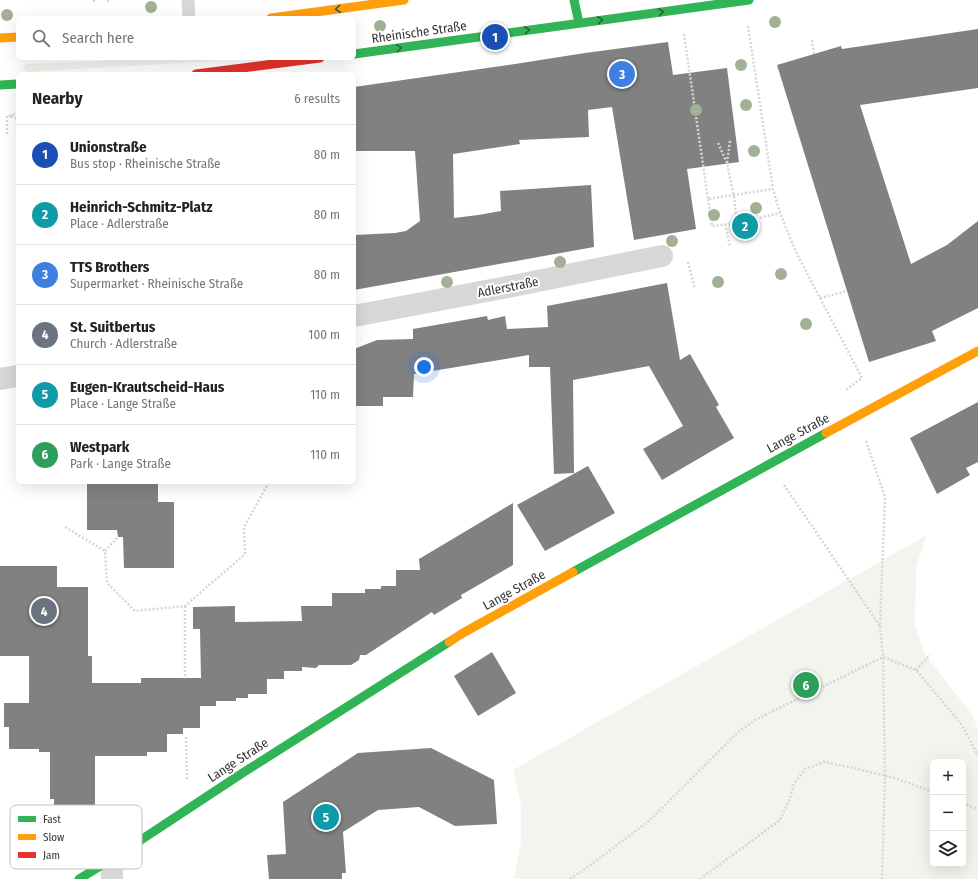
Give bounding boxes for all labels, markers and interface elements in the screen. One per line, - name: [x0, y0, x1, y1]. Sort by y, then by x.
- one-way arrow: [335, 5, 341, 14]
- one-way arrow: [658, 8, 664, 17]
- search box: [16, 16, 356, 60]
- one-way arrow: [597, 16, 603, 25]
- street label: Rheinische Straße: [371, 18, 467, 46]
- pin: 1: [482, 22, 508, 52]
- one-way arrow: [524, 26, 530, 35]
- icon: search: [30, 27, 52, 49]
- text: Search here: [62, 29, 134, 47]
- one-way arrow: [395, 44, 402, 53]
- pin: 3: [609, 59, 635, 89]
- text: Nearby: [32, 88, 83, 109]
- text: 6 results: [294, 91, 340, 106]
- text: Unionstraße: [70, 138, 147, 156]
- text: 1: [42, 147, 48, 162]
- text: 80 m: [314, 147, 340, 162]
- text: Bus stop · Rheinische Straße: [70, 156, 221, 171]
- text: Heinrich-Schmitz-Platz: [70, 198, 213, 216]
- text: 2: [42, 207, 48, 222]
- text: 80 m: [314, 207, 340, 222]
- pin: 2: [732, 211, 758, 241]
- text: Place · Adlerstraße: [70, 216, 169, 231]
- text: TTS Brothers: [70, 258, 149, 276]
- text: 3: [42, 267, 48, 282]
- text: 80 m: [314, 267, 340, 282]
- street label: Adlerstraße: [476, 274, 540, 300]
- text: Supermarket · Rheinische Straße: [70, 276, 243, 291]
- text: St. Suitbertus: [70, 318, 155, 336]
- text: 4: [42, 327, 48, 342]
- text: 100 m: [308, 327, 340, 342]
- text: Church · Adlerstraße: [70, 336, 177, 351]
- your location: [414, 357, 434, 377]
- text: Eugen-Krautscheid-Haus: [70, 378, 224, 396]
- text: 5: [42, 387, 48, 402]
- text: 110 m: [310, 387, 340, 402]
- text: Place · Lange Straße: [70, 396, 176, 411]
- street label: Lange Straße: [764, 410, 832, 456]
- text: Westpark: [70, 438, 130, 456]
- text: 6: [42, 447, 48, 462]
- text: 110 m: [310, 447, 340, 462]
- text: Park · Lange Straße: [70, 456, 171, 471]
- street label: Lange Straße: [480, 567, 548, 613]
- pin: 4: [31, 596, 57, 626]
- pin: 6: [793, 670, 819, 700]
- street label: Lange Straße: [205, 735, 271, 785]
- map controls: [930, 759, 966, 867]
- button: +: [930, 759, 966, 795]
- button: −: [930, 795, 966, 831]
- pin: 5: [313, 802, 339, 832]
- legend: [10, 805, 142, 869]
- text: Fast: [43, 813, 61, 826]
- text: Slow: [43, 831, 64, 844]
- button: layers: [930, 831, 966, 867]
- text: Jam: [43, 849, 60, 862]

